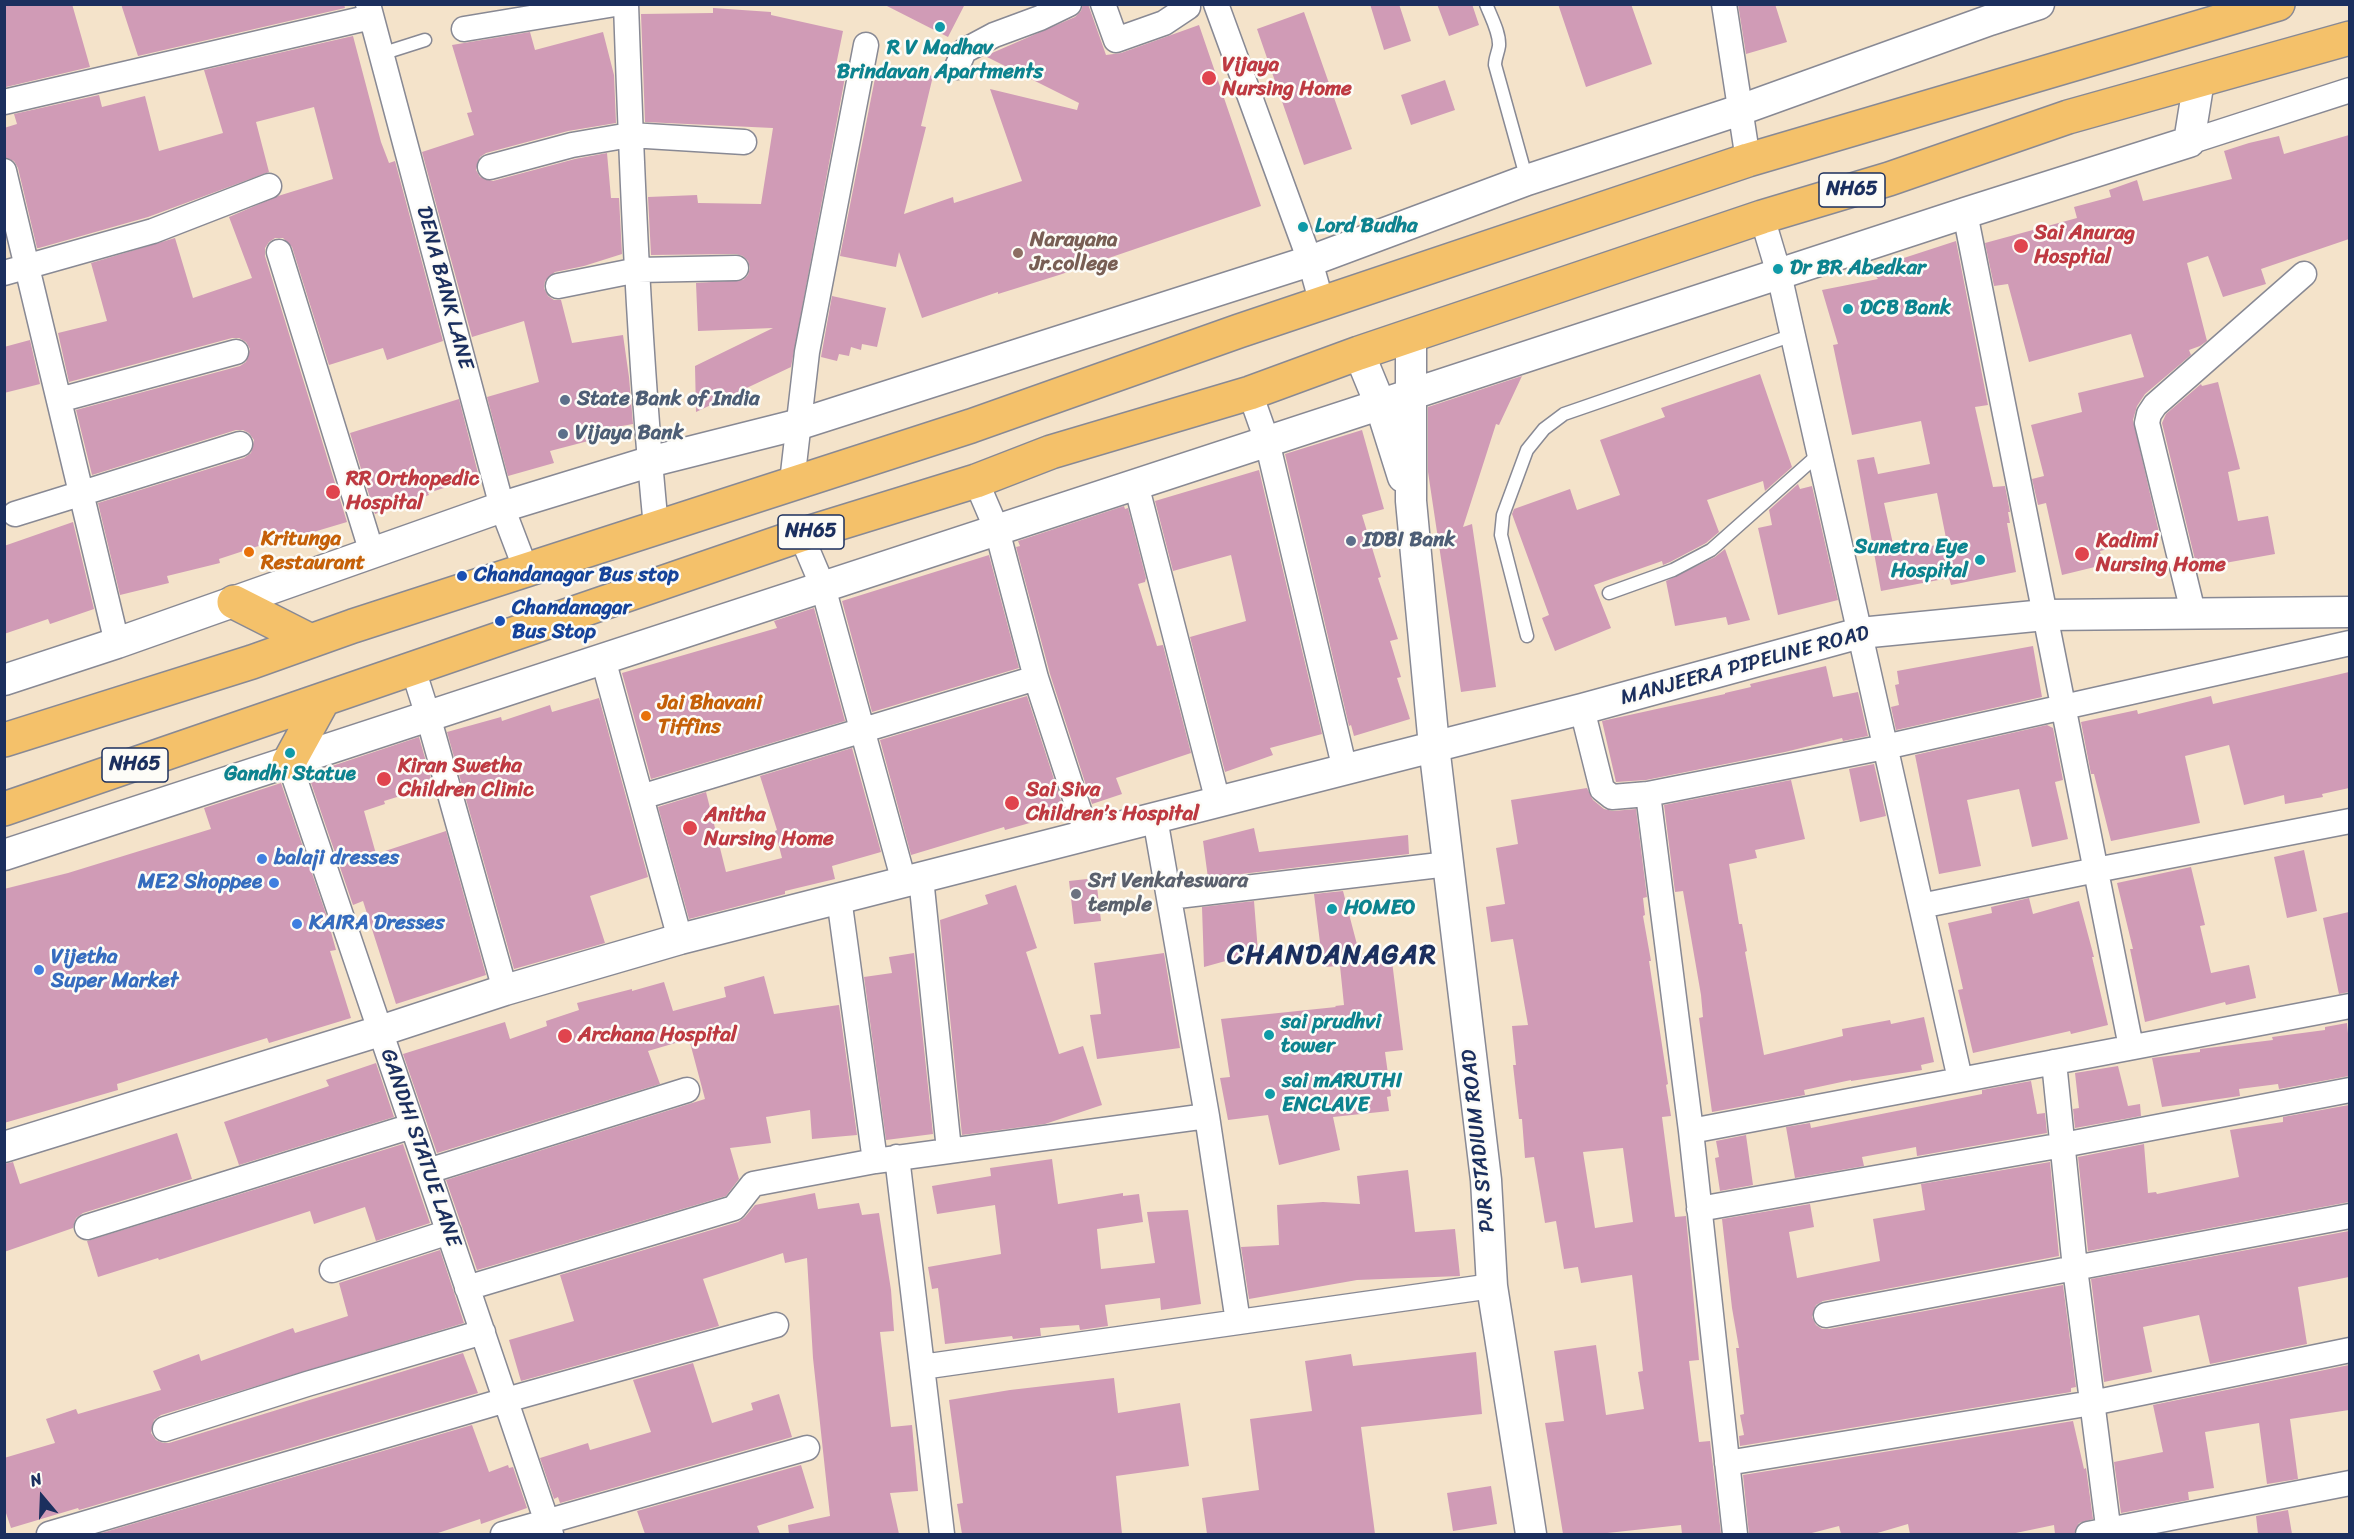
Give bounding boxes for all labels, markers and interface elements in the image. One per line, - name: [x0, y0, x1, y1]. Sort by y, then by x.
- marker: R V Madhav Brindavan Apartments: [933, 20, 947, 34]
- place label: R V Madhav Brindavan Apartments: [837, 36, 1043, 86]
- place label: Vijaya Nursing Home: [1222, 53, 1352, 103]
- marker: Vijaya Nursing Home: [1200, 69, 1218, 87]
- road number: NH65: [1819, 173, 1885, 207]
- street label: DENA BANK LANE: [410, 204, 478, 372]
- place label: Lord Budha: [1315, 214, 1418, 240]
- marker: Lord Budha: [1296, 220, 1310, 234]
- place label: Sai Anurag Hosptial: [2034, 221, 2135, 271]
- place label: Narayana Jr.college: [1030, 228, 1118, 278]
- marker: Sai Anurag Hosptial: [2012, 237, 2030, 255]
- marker: Narayana Jr.college: [1011, 246, 1025, 260]
- place label: Dr BR Abedkar: [1790, 256, 1926, 282]
- marker: Dr BR Abedkar: [1771, 262, 1785, 276]
- place label: DCB Bank: [1860, 296, 1951, 322]
- marker: DCB Bank: [1841, 302, 1855, 316]
- place label: State Bank of India: [577, 387, 760, 413]
- marker: State Bank of India: [558, 393, 572, 407]
- place label: Vijaya Bank: [575, 421, 684, 447]
- marker: Vijaya Bank: [556, 427, 570, 441]
- place label: RR Orthopedic Hospital: [346, 467, 479, 517]
- marker: RR Orthopedic Hospital: [324, 483, 342, 501]
- road number: NH65: [778, 515, 844, 549]
- place label: Kritunga Restaurant: [261, 527, 365, 577]
- place label: IDBI Bank: [1363, 528, 1456, 554]
- place label: Kadimi Nursing Home: [2096, 529, 2226, 579]
- marker: IDBI Bank: [1344, 534, 1358, 548]
- place label: Sunetra Eye Hospital: [1854, 535, 1968, 585]
- marker: Kritunga Restaurant: [242, 545, 256, 559]
- marker: Kadimi Nursing Home: [2073, 545, 2091, 563]
- marker: Sunetra Eye Hospital: [1973, 553, 1987, 567]
- place label: Chandanagar Bus stop: [474, 563, 679, 589]
- marker: Chandanagar Bus stop: [455, 569, 469, 583]
- place label: Chandanagar Bus Stop: [512, 596, 631, 646]
- marker: Chandanagar Bus Stop: [493, 614, 507, 628]
- street label: MANJEERA PIPELINE ROAD: [1618, 621, 1872, 711]
- place label: Jai Bhavani Tiffins: [658, 691, 762, 741]
- marker: Jai Bhavani Tiffins: [639, 709, 653, 723]
- marker: Gandhi Statue: [283, 746, 297, 760]
- road number: NH65: [102, 748, 168, 782]
- place label: Kiran Swetha Children Clinic: [398, 754, 534, 804]
- place label: Gandhi Statue: [224, 762, 356, 788]
- marker: Kiran Swetha Children Clinic: [375, 770, 393, 788]
- place label: Sai Siva Children’s Hospital: [1026, 778, 1199, 828]
- marker: Sai Siva Children’s Hospital: [1003, 794, 1021, 812]
- place label: Anitha Nursing Home: [704, 803, 834, 853]
- marker: Anitha Nursing Home: [681, 819, 699, 837]
- place label: balaji dresses: [274, 846, 399, 872]
- marker: balaji dresses: [255, 852, 269, 866]
- place label: Sri Venkateswara temple: [1088, 869, 1248, 919]
- place label: ME2 Shoppee: [138, 870, 262, 896]
- marker: ME2 Shoppee: [267, 876, 281, 890]
- marker: Sri Venkateswara temple: [1069, 887, 1083, 901]
- place label: HOMEO: [1344, 896, 1416, 922]
- marker: HOMEO: [1325, 902, 1339, 916]
- place label: KAIRA Dresses: [309, 911, 445, 937]
- marker: KAIRA Dresses: [290, 917, 304, 931]
- district label: CHANDANAGAR: [1227, 940, 1437, 972]
- place label: Vijetha Super Market: [51, 945, 178, 995]
- marker: Vijetha Super Market: [32, 963, 46, 977]
- place label: sai prudhvi tower: [1281, 1010, 1381, 1060]
- place label: Archana Hospital: [578, 1023, 737, 1049]
- marker: Archana Hospital: [556, 1027, 574, 1045]
- marker: sai prudhvi tower: [1262, 1028, 1276, 1042]
- street label: GANDHI STATUE LANE: [374, 1046, 466, 1250]
- street label: PJR STADIUM ROAD: [1457, 1048, 1501, 1234]
- place label: sai mARUTHI ENCLAVE: [1282, 1069, 1402, 1119]
- marker: sai mARUTHI ENCLAVE: [1263, 1087, 1277, 1101]
- text: N: [26, 1464, 46, 1495]
- north arrow: [12, 1467, 72, 1527]

